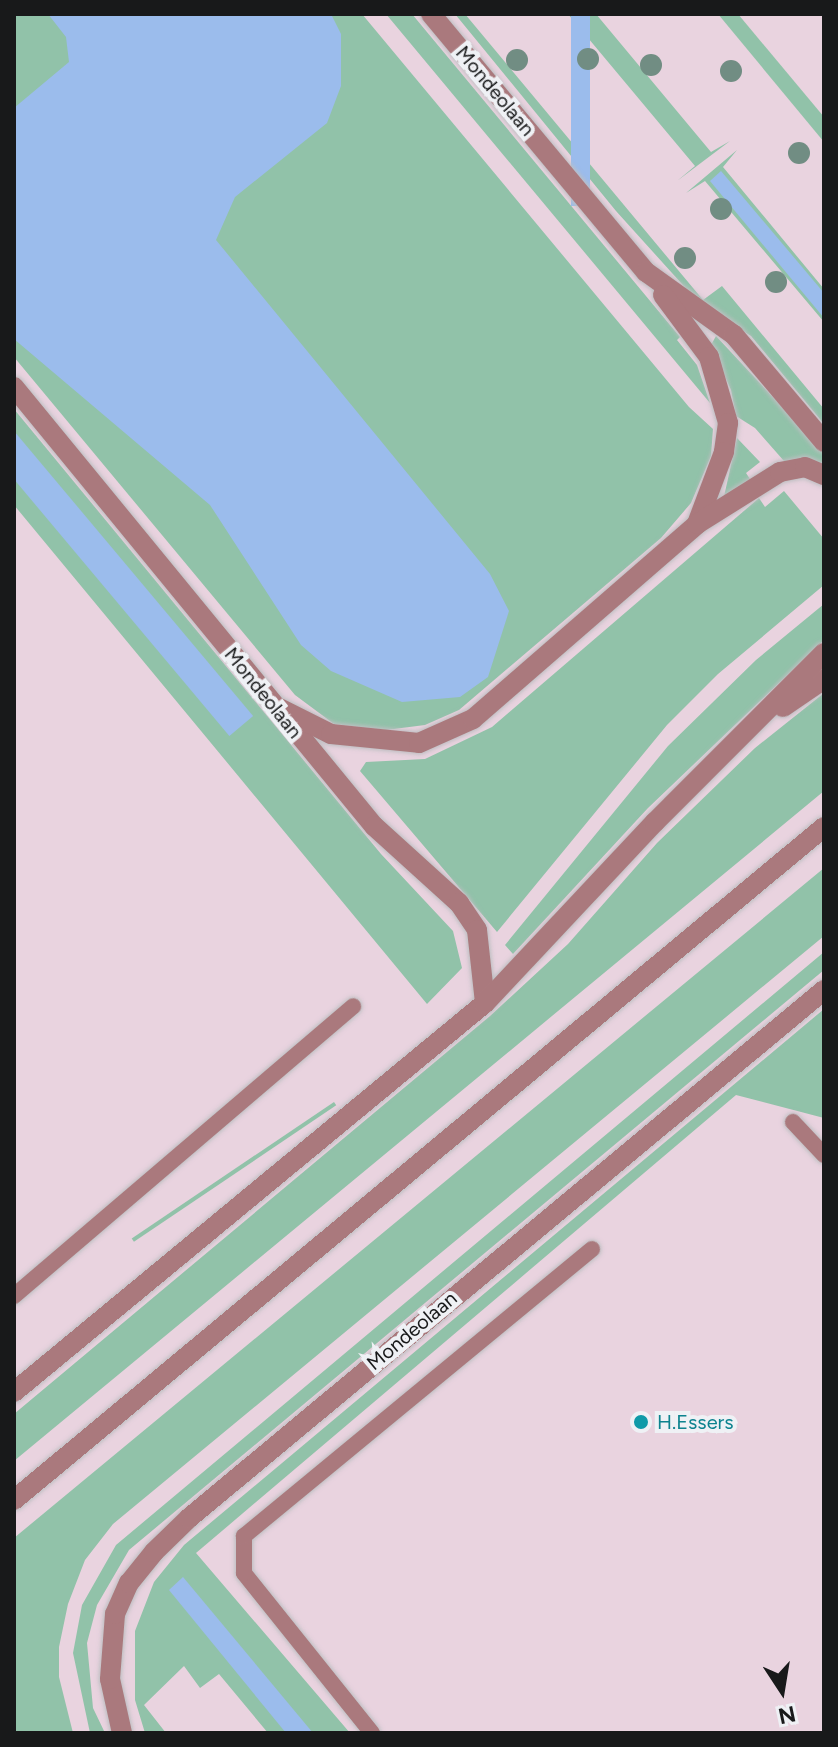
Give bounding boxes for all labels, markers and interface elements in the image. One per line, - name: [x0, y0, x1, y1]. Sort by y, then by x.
- street label: Mondeolaan: [450, 41, 540, 141]
- street label: Mondeolaan: [219, 643, 307, 743]
- street label: Mondeolaan: [362, 1286, 462, 1376]
- place label: H.Essers: [657, 1410, 734, 1434]
- marker: H.Essers: [632, 1413, 650, 1431]
- north arrow: [742, 1651, 822, 1731]
- text: N: [776, 1700, 798, 1730]

